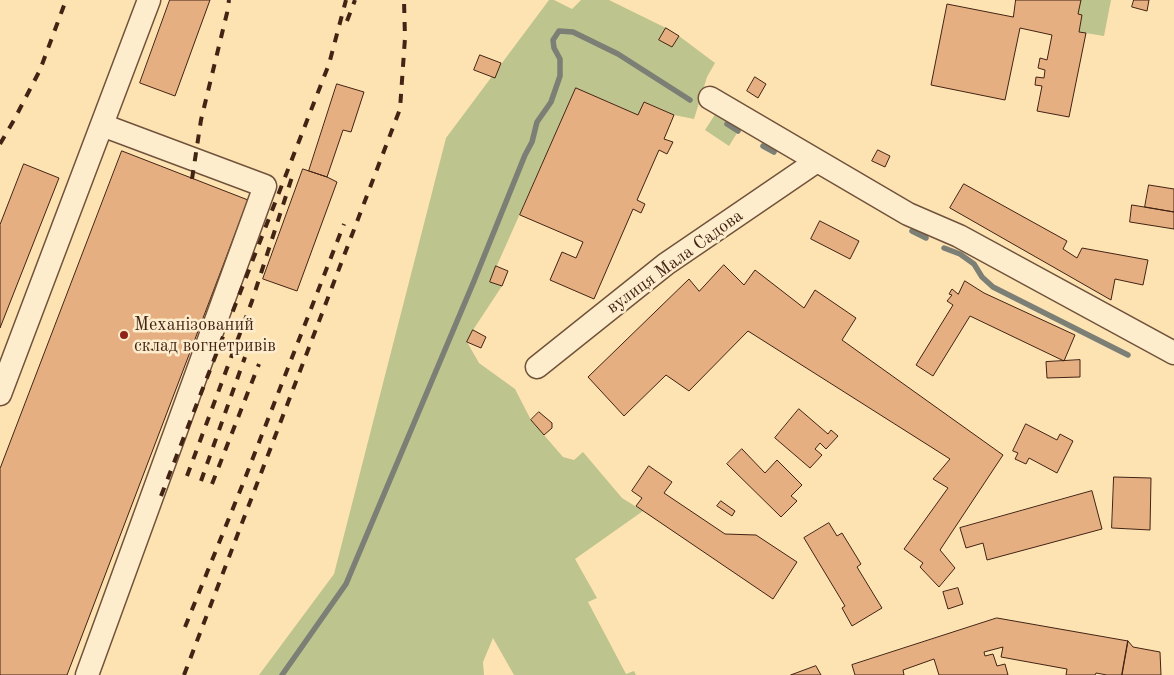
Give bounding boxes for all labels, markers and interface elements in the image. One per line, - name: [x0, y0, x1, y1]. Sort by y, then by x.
- street label: вулиця Мала Садова: [603, 205, 747, 319]
- place label: Механізований склад вогнетривів: [134, 314, 276, 356]
- marker: Механізований склад вогнетривів: [118, 329, 130, 341]

